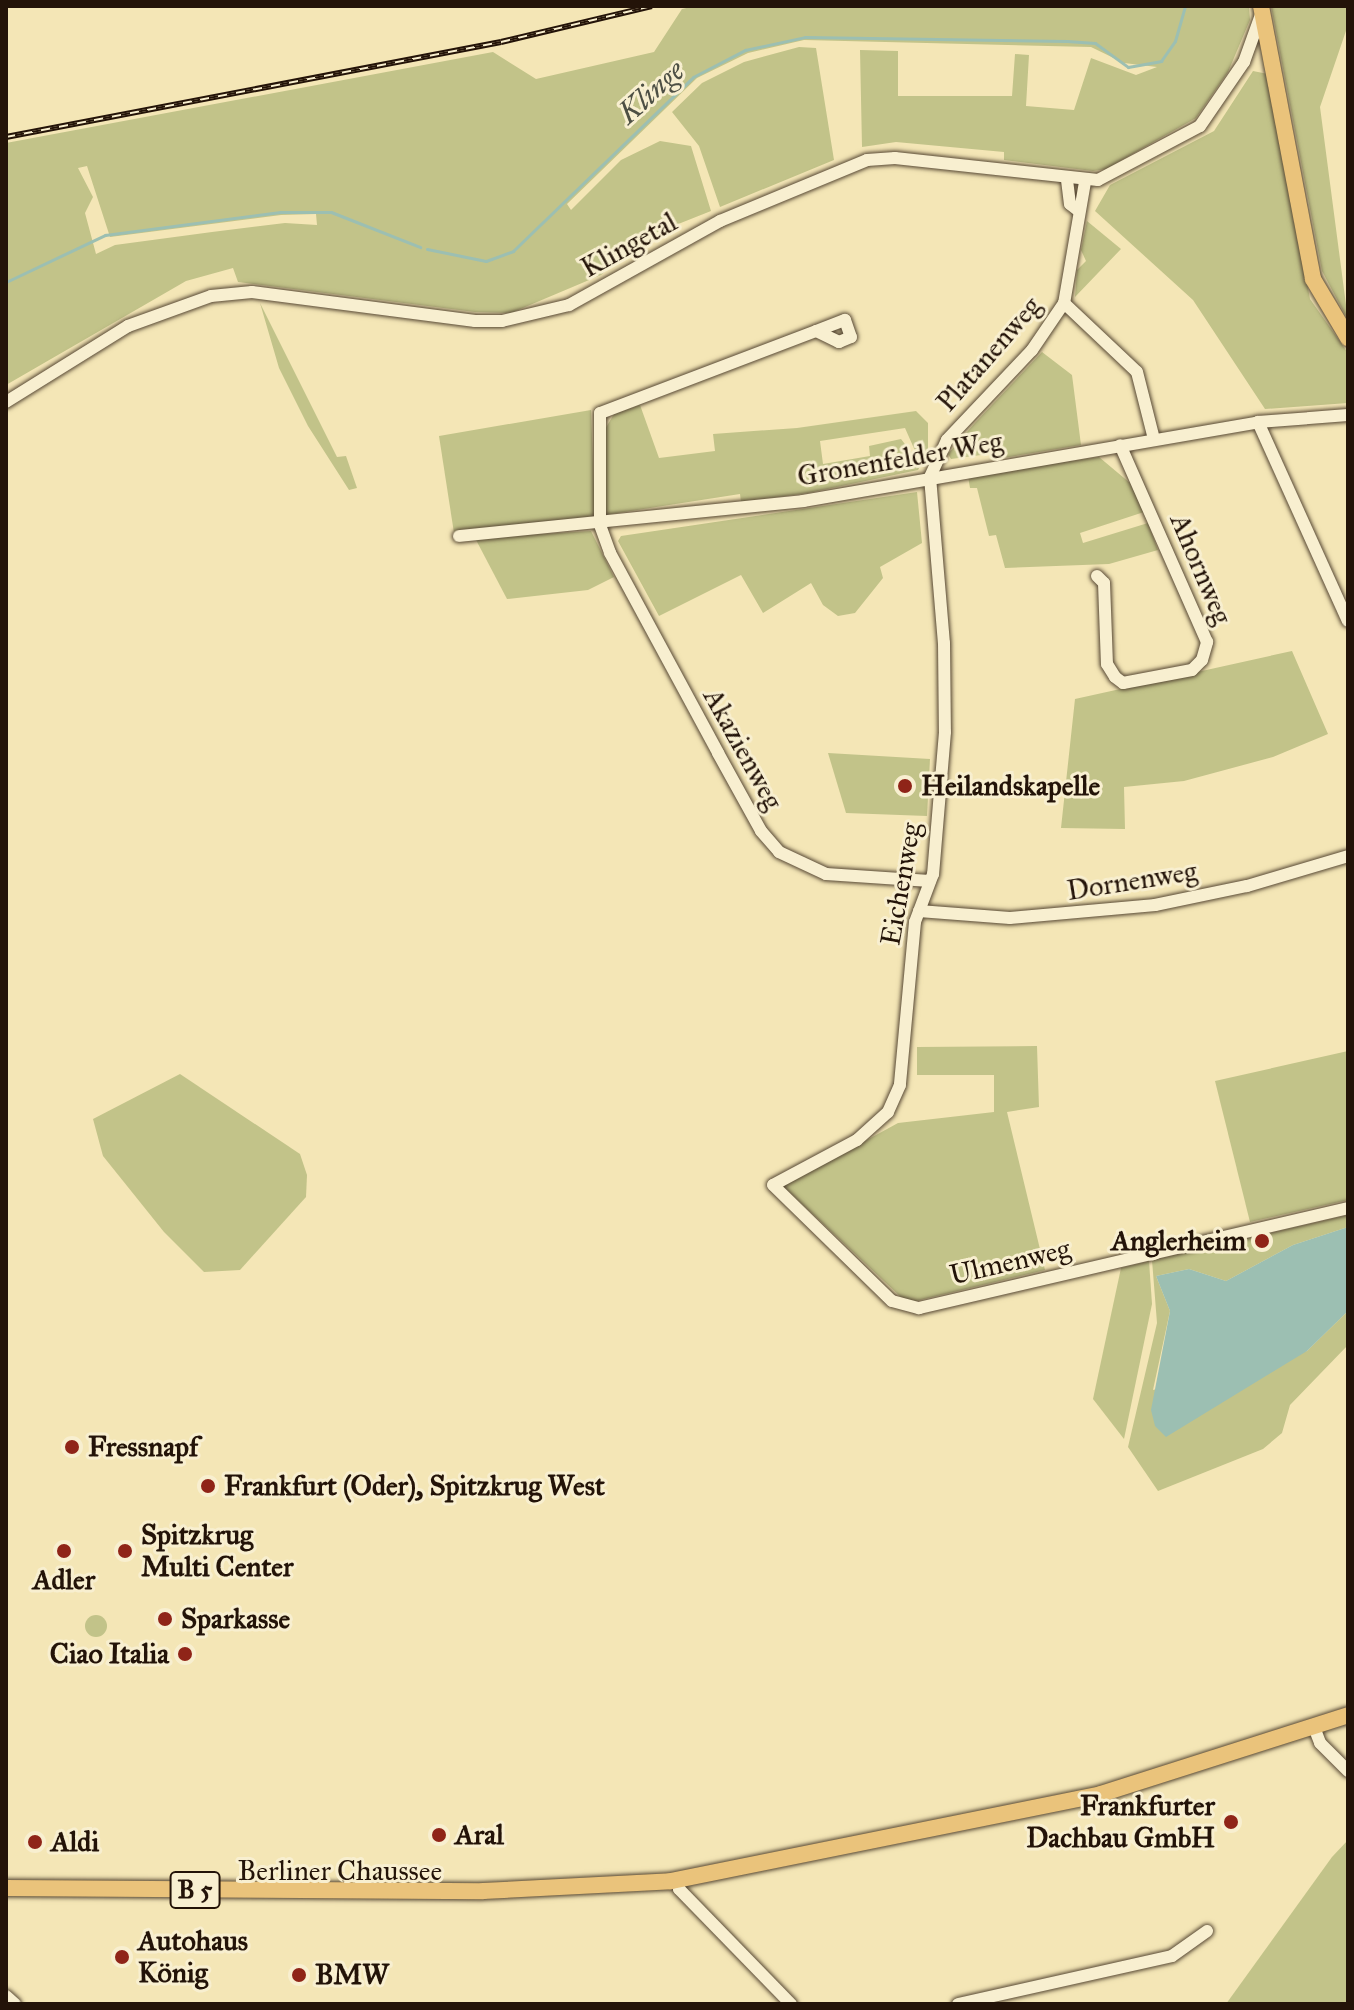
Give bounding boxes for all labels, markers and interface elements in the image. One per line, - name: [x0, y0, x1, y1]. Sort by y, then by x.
- water label: Klinge: [610, 53, 692, 131]
- street label: Klingetal: [575, 205, 683, 285]
- street label: Platanenweg: [930, 290, 1048, 418]
- street label: Gronenfelder Weg: [795, 424, 1005, 494]
- street label: Ahornweg: [1163, 509, 1239, 629]
- street label: Akazienweg: [696, 682, 790, 816]
- place label: Heilandskapelle: [921, 769, 1100, 803]
- marker: Heilandskapelle: [896, 777, 914, 795]
- street label: Eichenweg: [874, 820, 928, 948]
- street label: Dornenweg: [1065, 854, 1199, 908]
- place label: Anglerheim: [1111, 1224, 1246, 1258]
- street label: Ulmenweg: [947, 1232, 1073, 1292]
- marker: Anglerheim: [1253, 1232, 1271, 1250]
- place label: Fressnapf: [88, 1430, 198, 1464]
- marker: Fressnapf: [63, 1438, 81, 1456]
- place label: Frankfurt (Oder), Spitzkrug West: [224, 1469, 605, 1503]
- marker: Frankfurt (Oder), Spitzkrug West: [199, 1477, 217, 1495]
- place label: Spitzkrug Multi Center: [141, 1518, 293, 1584]
- marker: Adler: [55, 1542, 73, 1560]
- marker: Spitzkrug Multi Center: [116, 1542, 134, 1560]
- place label: Adler: [33, 1563, 95, 1597]
- place label: Sparkasse: [181, 1602, 290, 1636]
- marker: Sparkasse: [156, 1610, 174, 1628]
- place label: Ciao Italia: [50, 1637, 169, 1671]
- marker: Ciao Italia: [176, 1645, 194, 1663]
- place label: Frankfurter Dachbau GmbH: [1026, 1789, 1215, 1855]
- marker: Frankfurter Dachbau GmbH: [1222, 1813, 1240, 1831]
- place label: Aral: [455, 1818, 504, 1852]
- place label: Aldi: [51, 1825, 99, 1859]
- marker: Aral: [430, 1826, 448, 1844]
- marker: Aldi: [26, 1833, 44, 1851]
- street label: Berliner Chaussee: [238, 1854, 442, 1888]
- road number: B 5: [169, 1868, 221, 1912]
- place label: Autohaus König: [138, 1924, 248, 1990]
- marker: Autohaus König: [113, 1948, 131, 1966]
- place label: BMW: [315, 1958, 389, 1992]
- marker: BMW: [290, 1966, 308, 1984]

